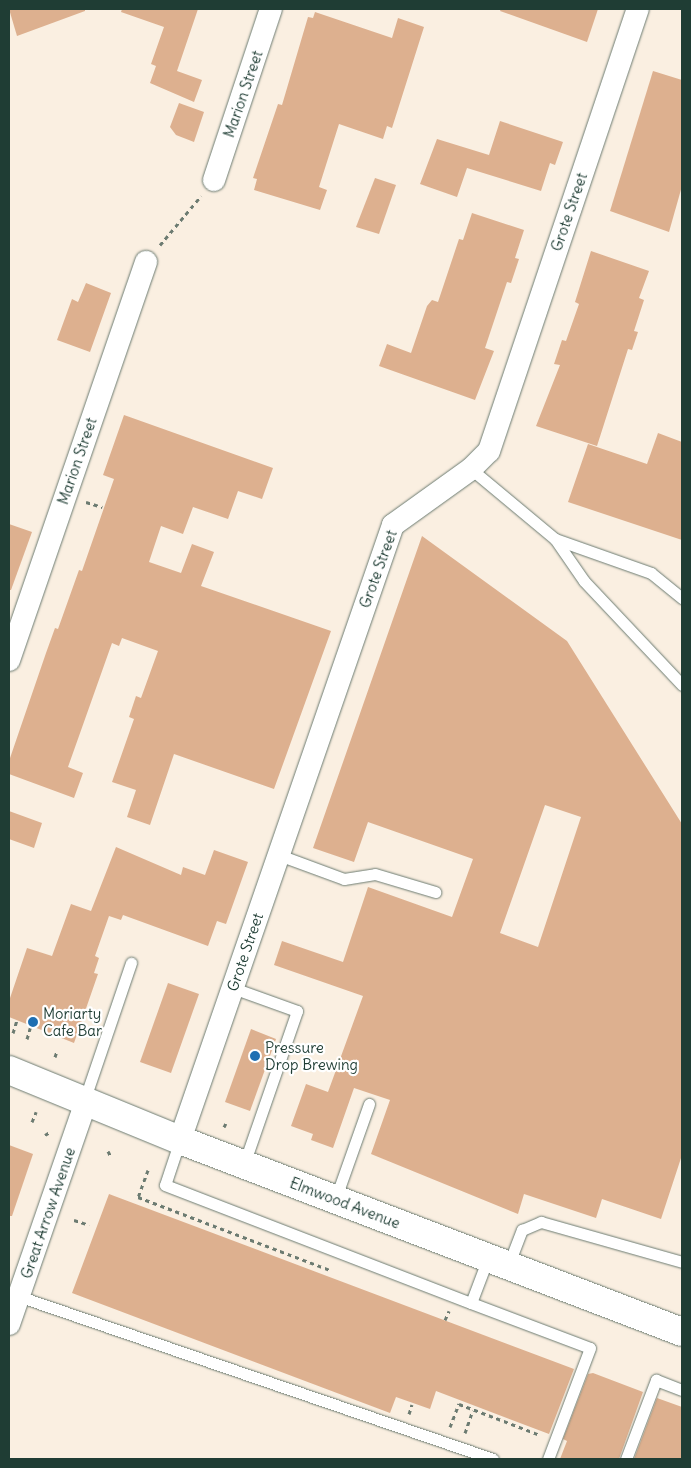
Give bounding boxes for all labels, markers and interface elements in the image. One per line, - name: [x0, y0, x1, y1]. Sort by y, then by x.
- street label: Marion Street: [220, 48, 266, 140]
- street label: Grote Street: [547, 170, 591, 254]
- street label: Marion Street: [54, 415, 100, 507]
- street label: Grote Street: [356, 528, 400, 610]
- street label: Grote Street: [223, 910, 267, 994]
- place label: Moriarty Cafe Bar: [43, 1004, 102, 1039]
- marker: Moriarty Cafe Bar: [27, 1016, 39, 1028]
- place label: Pressure Drop Brewing: [265, 1038, 358, 1073]
- marker: Pressure Drop Brewing: [249, 1050, 261, 1062]
- street label: Great Arrow Avenue: [17, 1145, 79, 1281]
- street label: Elmwood Avenue: [287, 1174, 403, 1232]

